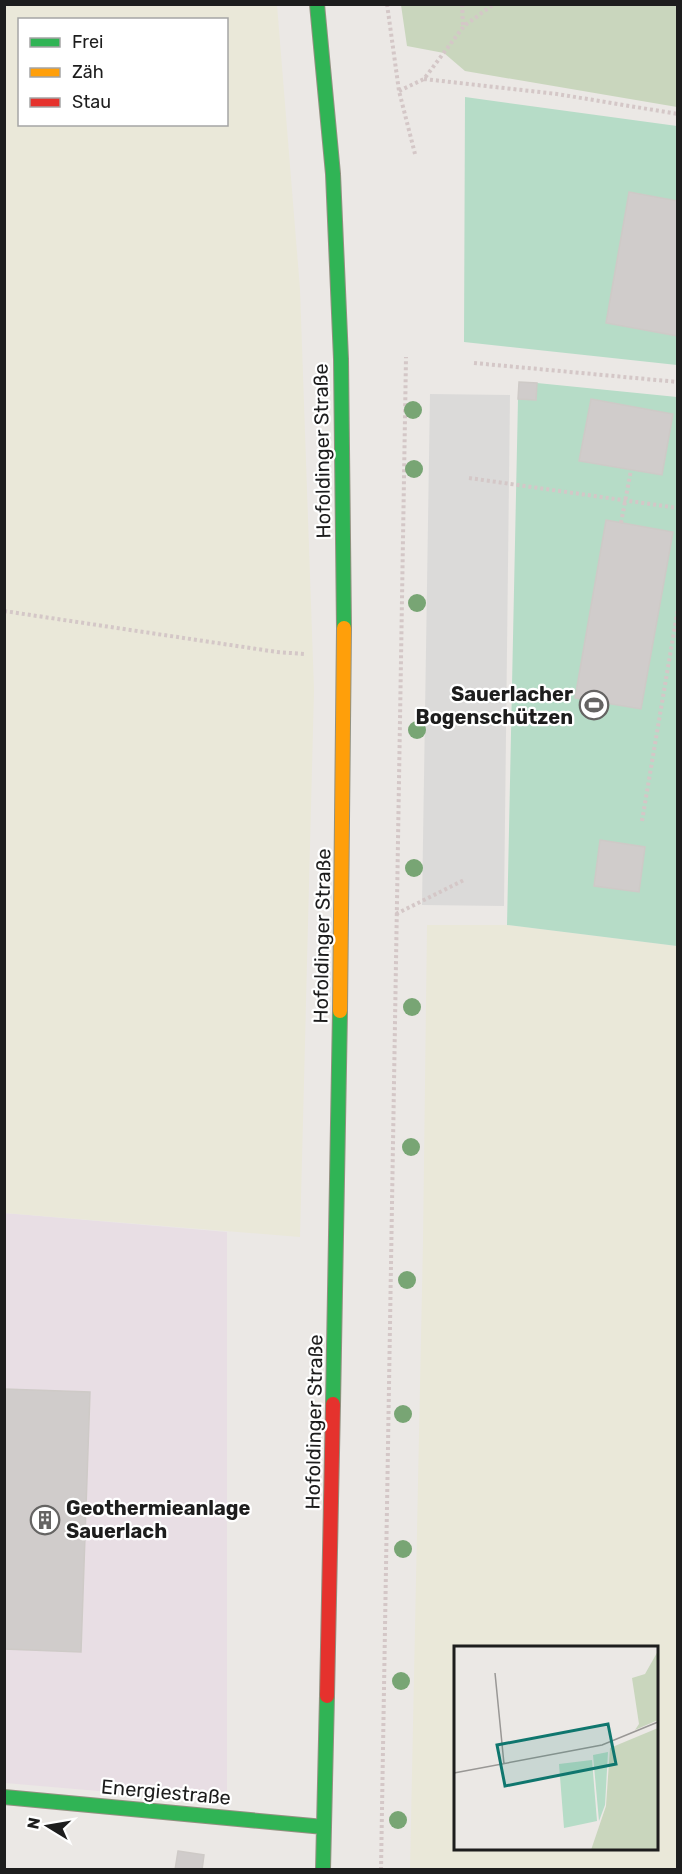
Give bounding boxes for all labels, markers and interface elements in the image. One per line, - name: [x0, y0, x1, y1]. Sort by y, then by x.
- legend: [18, 18, 228, 126]
- text: Frei: [72, 31, 103, 53]
- text: Zäh: [72, 61, 104, 83]
- text: Stau: [72, 91, 111, 113]
- street label: Hofoldinger Straße: [308, 363, 336, 539]
- place label: Sauerlacher Bogenschützen: [416, 682, 573, 729]
- sports icon: Sauerlacher Bogenschützen: [578, 689, 610, 721]
- street label: Hofoldinger Straße: [308, 848, 336, 1024]
- street label: Hofoldinger Straße: [300, 1334, 328, 1510]
- place label: Geothermieanlage Sauerlach: [66, 1496, 251, 1543]
- building icon: Geothermieanlage Sauerlach: [29, 1504, 61, 1536]
- inset map: [454, 1646, 658, 1850]
- street label: Energiestraße: [100, 1774, 232, 1810]
- north arrow: [18, 1796, 78, 1856]
- text: N: [23, 1816, 44, 1831]

